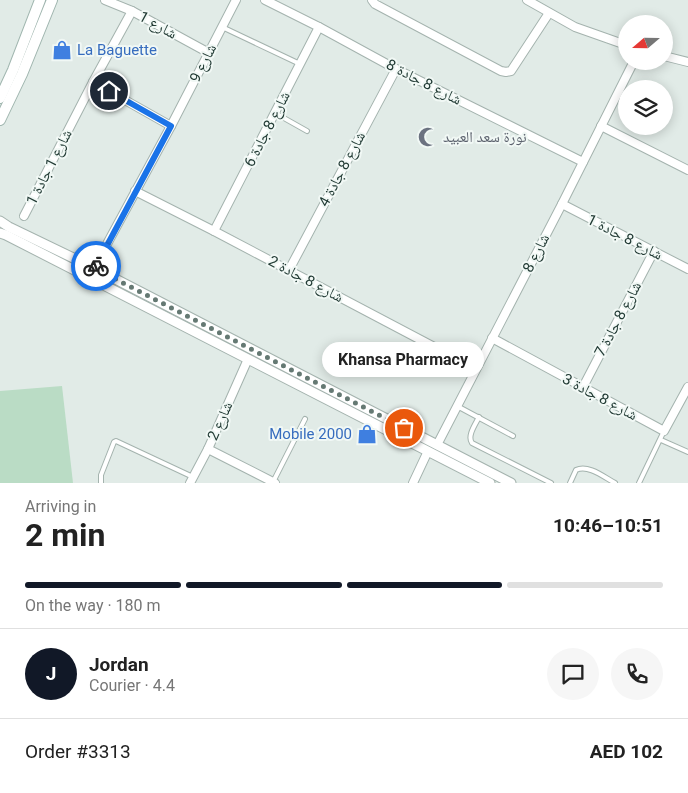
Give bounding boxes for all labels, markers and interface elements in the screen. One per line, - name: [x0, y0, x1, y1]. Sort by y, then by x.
- street label: شارع 1: [135, 7, 180, 44]
- north arrow: [618, 15, 672, 70]
- map controls: [618, 15, 673, 135]
- shop icon: La Baguette: [51, 39, 73, 61]
- place label: La Baguette: [77, 41, 157, 59]
- street label: شارع 9: [186, 41, 221, 86]
- street label: شارع 8 جادة 8: [383, 55, 465, 110]
- pin: [88, 70, 130, 112]
- icon: home: [95, 77, 123, 105]
- button: layers: [618, 80, 673, 135]
- street label: شارع 8 جادة 6: [240, 88, 295, 170]
- street label: شارع 1 جادة 1: [22, 126, 77, 208]
- mosque icon: نورة سعد العبيد: [417, 126, 439, 148]
- street label: شارع 8 جادة 4: [315, 128, 370, 210]
- place label: نورة سعد العبيد: [443, 128, 527, 146]
- street label: شارع 8 جادة 1: [584, 210, 666, 265]
- street label: شارع 8: [519, 231, 554, 276]
- courier: [71, 241, 121, 291]
- icon: bike: [82, 252, 110, 280]
- street label: شارع 8 جادة 2: [265, 252, 347, 307]
- street label: شارع 8 جادة 7: [591, 278, 646, 360]
- callout: Khansa Pharmacy: [323, 343, 485, 378]
- text: Khansa Pharmacy: [338, 350, 468, 369]
- street label: شارع 8 جادة 3: [559, 370, 641, 425]
- street label: شارع 2: [204, 399, 237, 444]
- pin: [383, 407, 425, 449]
- icon: bag: [390, 414, 418, 442]
- shop icon: Mobile 2000: [356, 423, 378, 445]
- place label: Mobile 2000: [269, 425, 352, 443]
- text: Arriving in: [25, 497, 96, 516]
- text: 10:46–10:51: [553, 514, 663, 537]
- text: 2 min: [25, 516, 105, 554]
- text: On the way · 180 m: [25, 596, 161, 615]
- button: chat: [547, 648, 599, 700]
- button: phone: [611, 648, 663, 700]
- text: Jordan: [89, 653, 149, 676]
- text: J: [46, 662, 56, 685]
- text: Courier · 4.4: [89, 676, 175, 695]
- text: Order #3313: [25, 740, 131, 763]
- text: AED 102: [590, 740, 663, 763]

